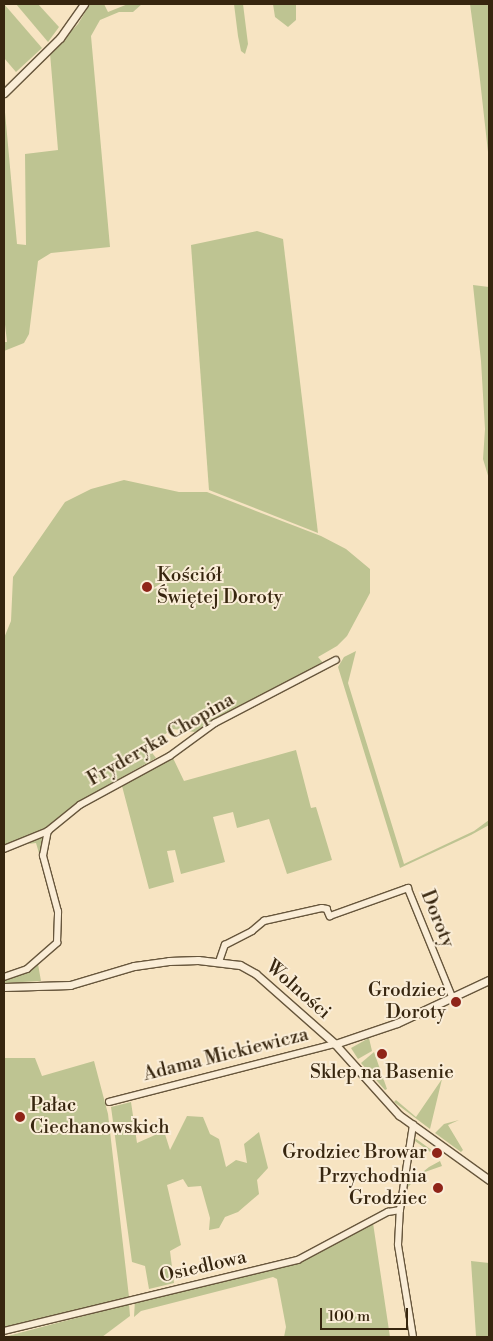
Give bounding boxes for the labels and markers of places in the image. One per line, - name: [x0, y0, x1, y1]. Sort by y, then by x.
- place label: Kościół Świętej Doroty: [157, 565, 283, 609]
- marker: Kościół Świętej Doroty: [141, 581, 153, 593]
- place label: Grodziec Doroty: [368, 980, 446, 1024]
- marker: Grodziec Doroty: [450, 996, 462, 1008]
- marker: Sklep na Basenie: [376, 1048, 388, 1060]
- place label: Sklep na Basenie: [310, 1062, 454, 1084]
- place label: Pałac Ciechanowskich: [30, 1095, 170, 1139]
- marker: Pałac Ciechanowskich: [14, 1111, 26, 1123]
- place label: Grodziec Browar: [282, 1142, 427, 1164]
- marker: Grodziec Browar: [431, 1147, 443, 1159]
- place label: Przychodnia Grodziec: [318, 1166, 427, 1210]
- marker: Przychodnia Grodziec: [431, 1181, 445, 1195]

